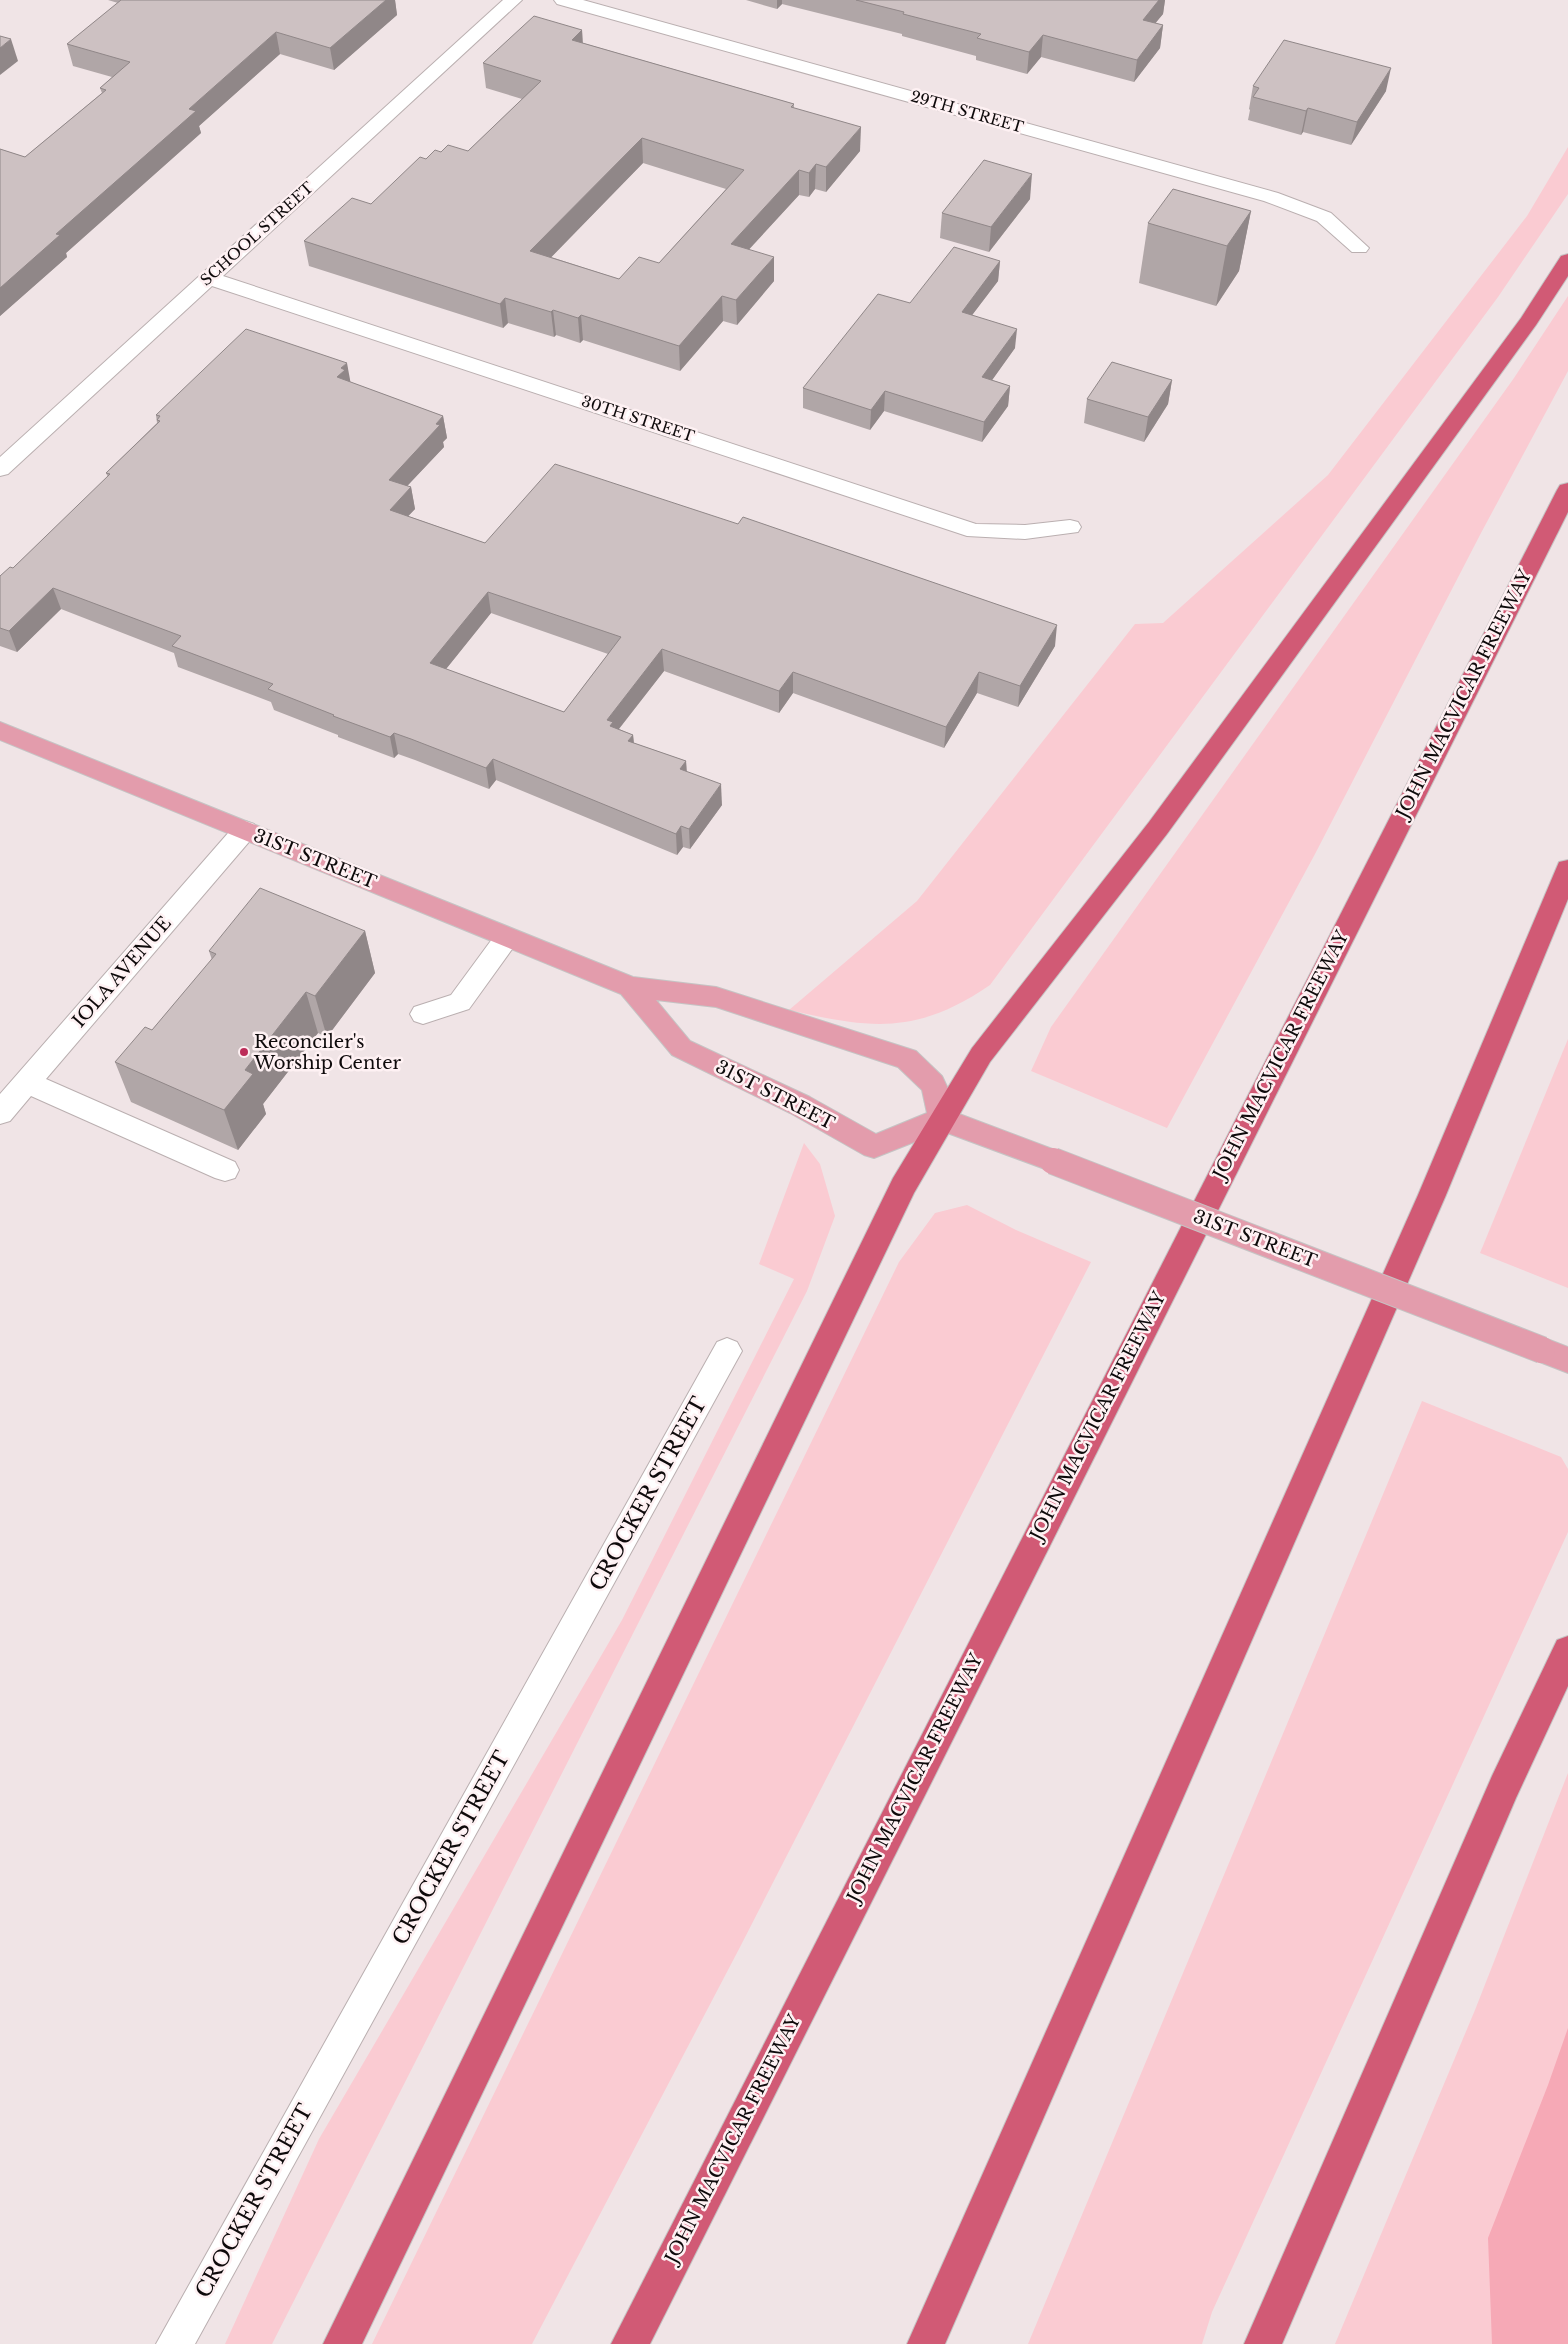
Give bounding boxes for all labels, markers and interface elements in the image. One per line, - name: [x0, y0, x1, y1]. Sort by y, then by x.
- street label: 29TH STREET: [909, 86, 1026, 137]
- street label: SCHOOL STREET: [196, 178, 317, 289]
- street label: 30TH STREET: [579, 391, 697, 446]
- street label: JOHN MACVICAR FREEWAY: [1391, 565, 1537, 824]
- street label: 31ST STREET: [250, 824, 380, 894]
- street label: IOLA AVENUE: [68, 912, 176, 1032]
- street label: JOHN MACVICAR FREEWAY: [1208, 926, 1354, 1185]
- place label: Reconciler's Worship Center: [253, 1031, 401, 1074]
- marker: Reconciler's Worship Center: [238, 1046, 250, 1058]
- street label: 31ST STREET: [712, 1056, 839, 1135]
- street label: 31ST STREET: [1190, 1205, 1320, 1273]
- street label: JOHN MACVICAR FREEWAY: [1025, 1287, 1171, 1546]
- street label: CROCKER STREET: [584, 1393, 712, 1595]
- street label: JOHN MACVICAR FREEWAY: [842, 1649, 988, 1908]
- street label: CROCKER STREET: [387, 1747, 515, 1949]
- street label: JOHN MACVICAR FREEWAY: [660, 2010, 806, 2269]
- street label: CROCKER STREET: [190, 2100, 318, 2302]

